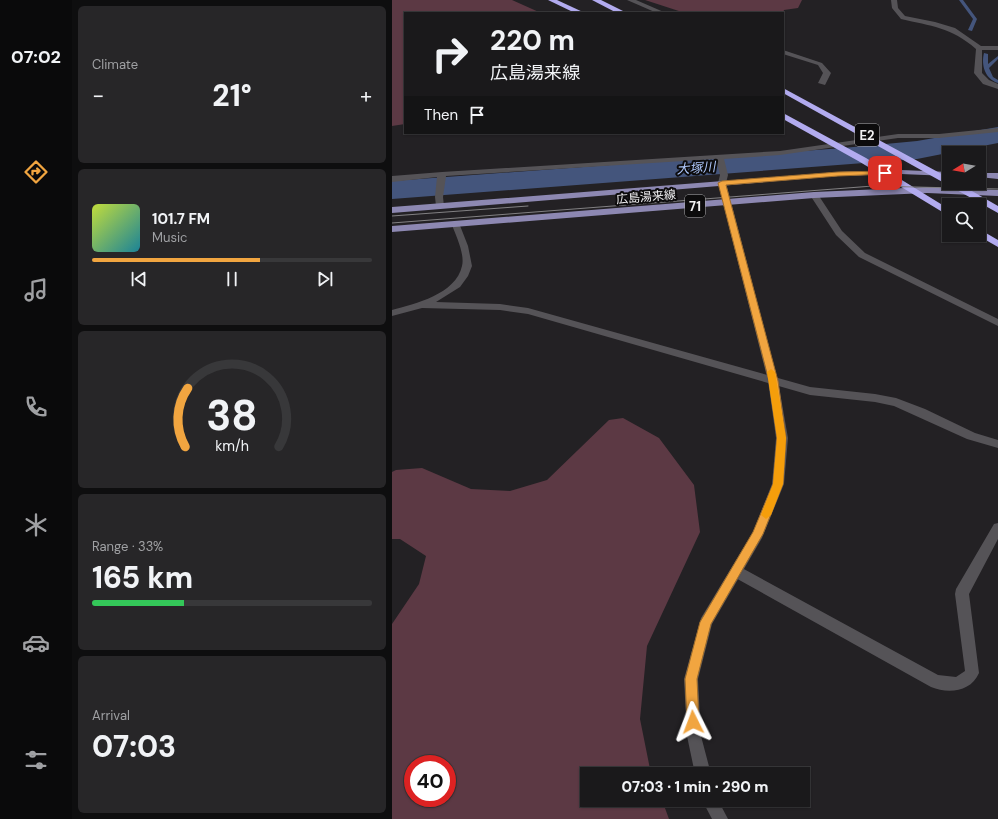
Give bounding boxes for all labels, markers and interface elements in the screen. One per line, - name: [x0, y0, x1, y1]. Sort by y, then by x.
- text: 220 m: [490, 22, 575, 59]
- icon: right: [424, 28, 476, 80]
- text: 07:02: [11, 45, 61, 69]
- text: Climate: [92, 56, 138, 73]
- text: 広島湯来線: [490, 61, 580, 85]
- text: 21°: [212, 76, 252, 115]
- text: −: [92, 81, 104, 110]
- text: +: [360, 81, 372, 110]
- icon: arrive: [466, 104, 488, 126]
- text: Then: [424, 105, 458, 125]
- road number: E2: [855, 124, 879, 146]
- north arrow: [942, 146, 986, 190]
- map controls: [942, 146, 986, 242]
- pin: [868, 156, 902, 190]
- icon: directions: [22, 158, 50, 186]
- water label: 大塚川: [676, 158, 718, 178]
- icon: arrive: [874, 162, 896, 184]
- street label: 広島湯来線: [615, 186, 677, 208]
- road number: 71: [685, 195, 705, 217]
- button: search: [942, 198, 986, 242]
- text: 101.7 FM: [152, 209, 210, 229]
- text: Music: [152, 229, 187, 246]
- icon: previous: [128, 268, 150, 290]
- icon: pause: [221, 268, 243, 290]
- icon: next: [314, 268, 336, 290]
- icon: music: [22, 276, 50, 304]
- text: 38: [206, 389, 258, 443]
- icon: phone: [22, 393, 50, 421]
- text: km/h: [215, 437, 249, 455]
- icon: climate: [22, 511, 50, 539]
- text: Range · 33%: [92, 538, 163, 555]
- text: 165 km: [92, 558, 193, 597]
- icon: car: [22, 629, 50, 657]
- position arrow: [672, 701, 714, 743]
- text: Arrival: [92, 707, 130, 724]
- text: 07:03: [92, 727, 176, 766]
- icon: filters: [22, 746, 50, 774]
- speed limit sign: 40: [404, 755, 456, 807]
- text: 07:03 · 1 min · 290 m: [622, 777, 768, 797]

